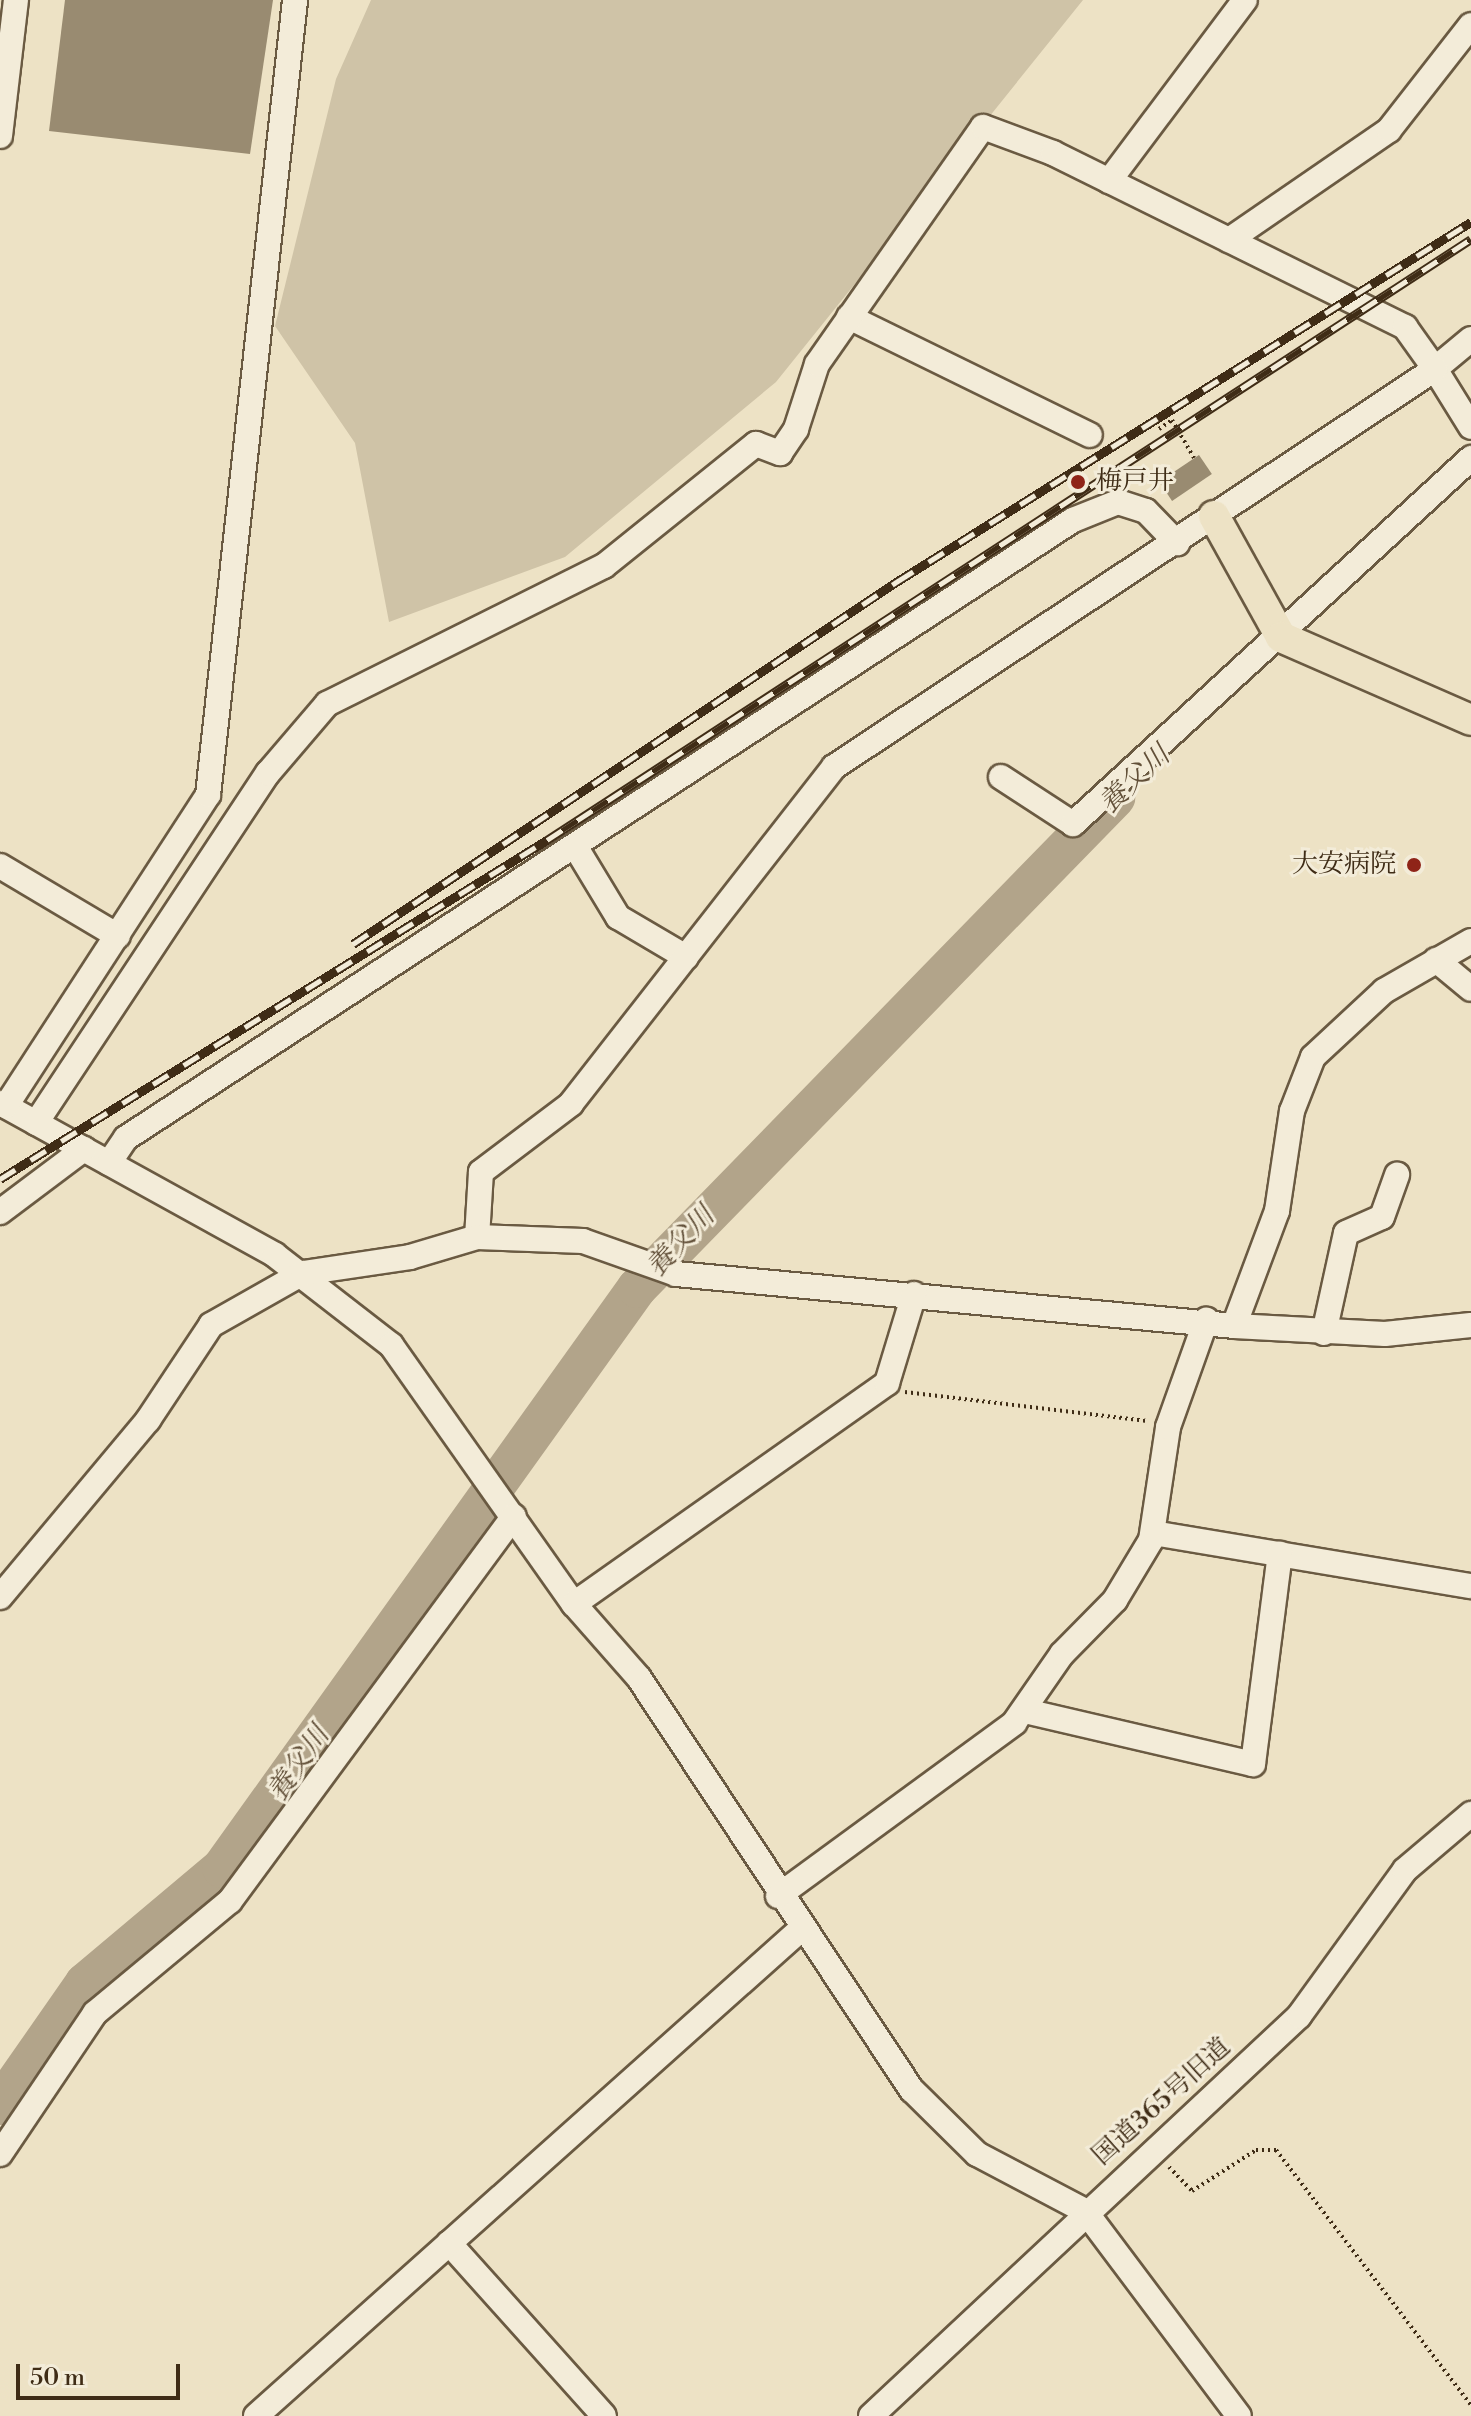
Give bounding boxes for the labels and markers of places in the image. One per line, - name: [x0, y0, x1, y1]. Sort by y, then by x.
- place label: 梅戸井: [1096, 466, 1174, 498]
- marker: 梅戸井: [1067, 471, 1089, 493]
- place label: 大安病院: [1292, 849, 1396, 881]
- marker: 大安病院: [1403, 854, 1425, 876]

